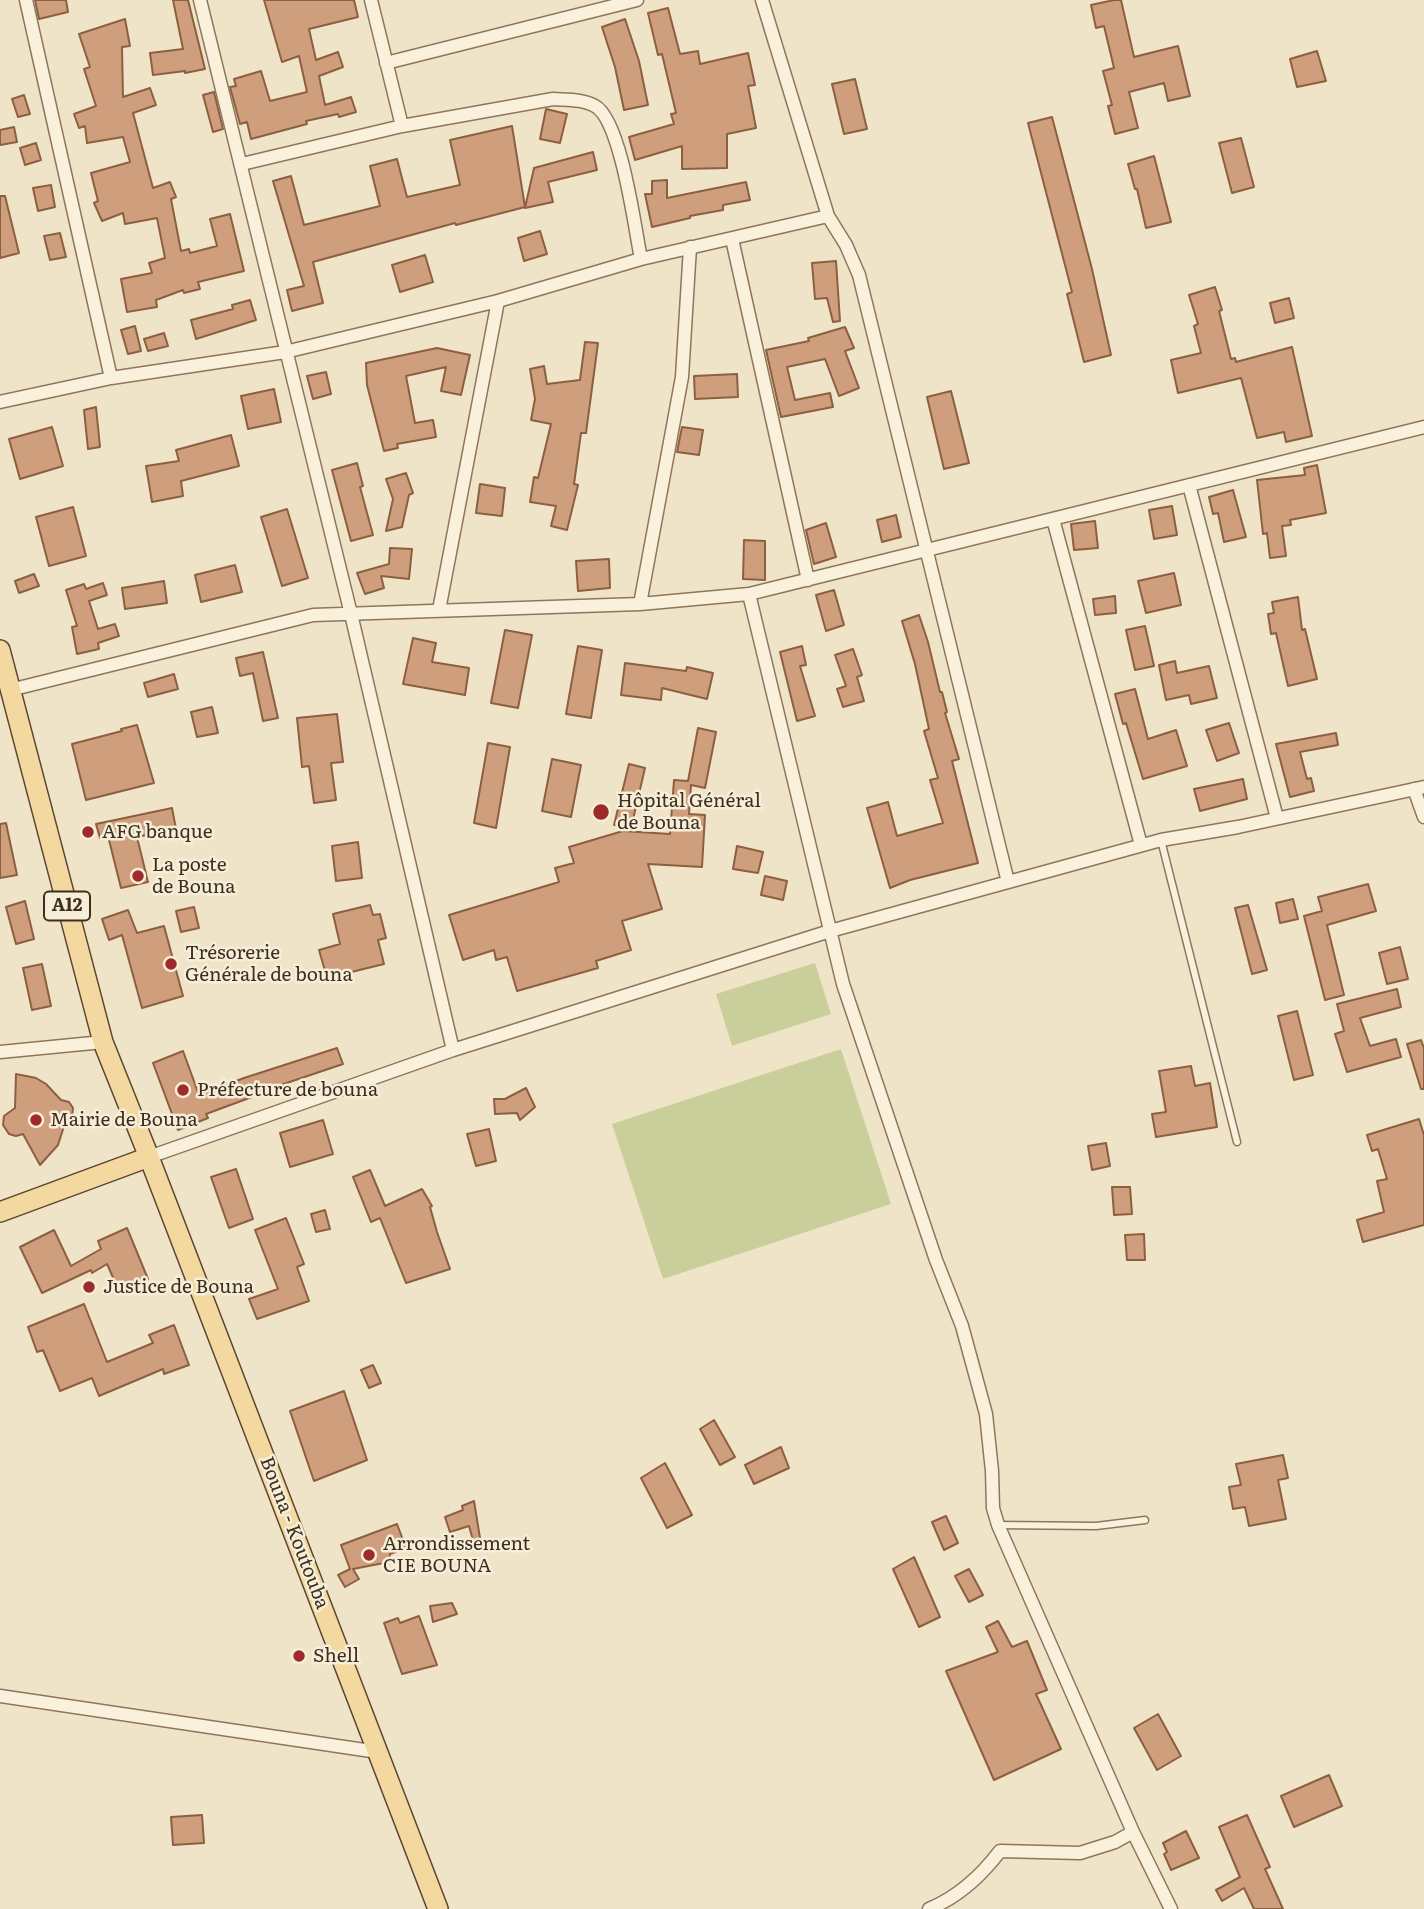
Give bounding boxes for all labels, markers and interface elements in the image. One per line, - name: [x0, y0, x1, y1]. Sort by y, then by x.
- place label: Hôpital Général de Bouna: [617, 790, 761, 834]
- marker: Hôpital Général de Bouna: [591, 802, 611, 822]
- place label: AFG banque: [102, 821, 213, 843]
- marker: AFG banque: [80, 824, 96, 840]
- place label: La poste de Bouna: [152, 854, 236, 898]
- marker: La poste de Bouna: [130, 868, 146, 884]
- road number: A12: [44, 891, 90, 920]
- place label: Trésorerie Générale de bouna: [185, 942, 353, 986]
- marker: Trésorerie Générale de bouna: [163, 956, 179, 972]
- place label: Préfecture de bouna: [197, 1079, 378, 1101]
- marker: Préfecture de bouna: [175, 1082, 191, 1098]
- place label: Mairie de Bouna: [50, 1109, 198, 1131]
- marker: Mairie de Bouna: [28, 1112, 44, 1128]
- place label: Justice de Bouna: [103, 1276, 254, 1298]
- marker: Justice de Bouna: [81, 1279, 97, 1295]
- street label: Bouna - Koutouba: [254, 1454, 334, 1612]
- place label: Arrondissement CIE BOUNA: [383, 1533, 530, 1577]
- marker: Arrondissement CIE BOUNA: [361, 1547, 377, 1563]
- place label: Shell: [313, 1645, 359, 1667]
- marker: Shell: [291, 1648, 307, 1664]

